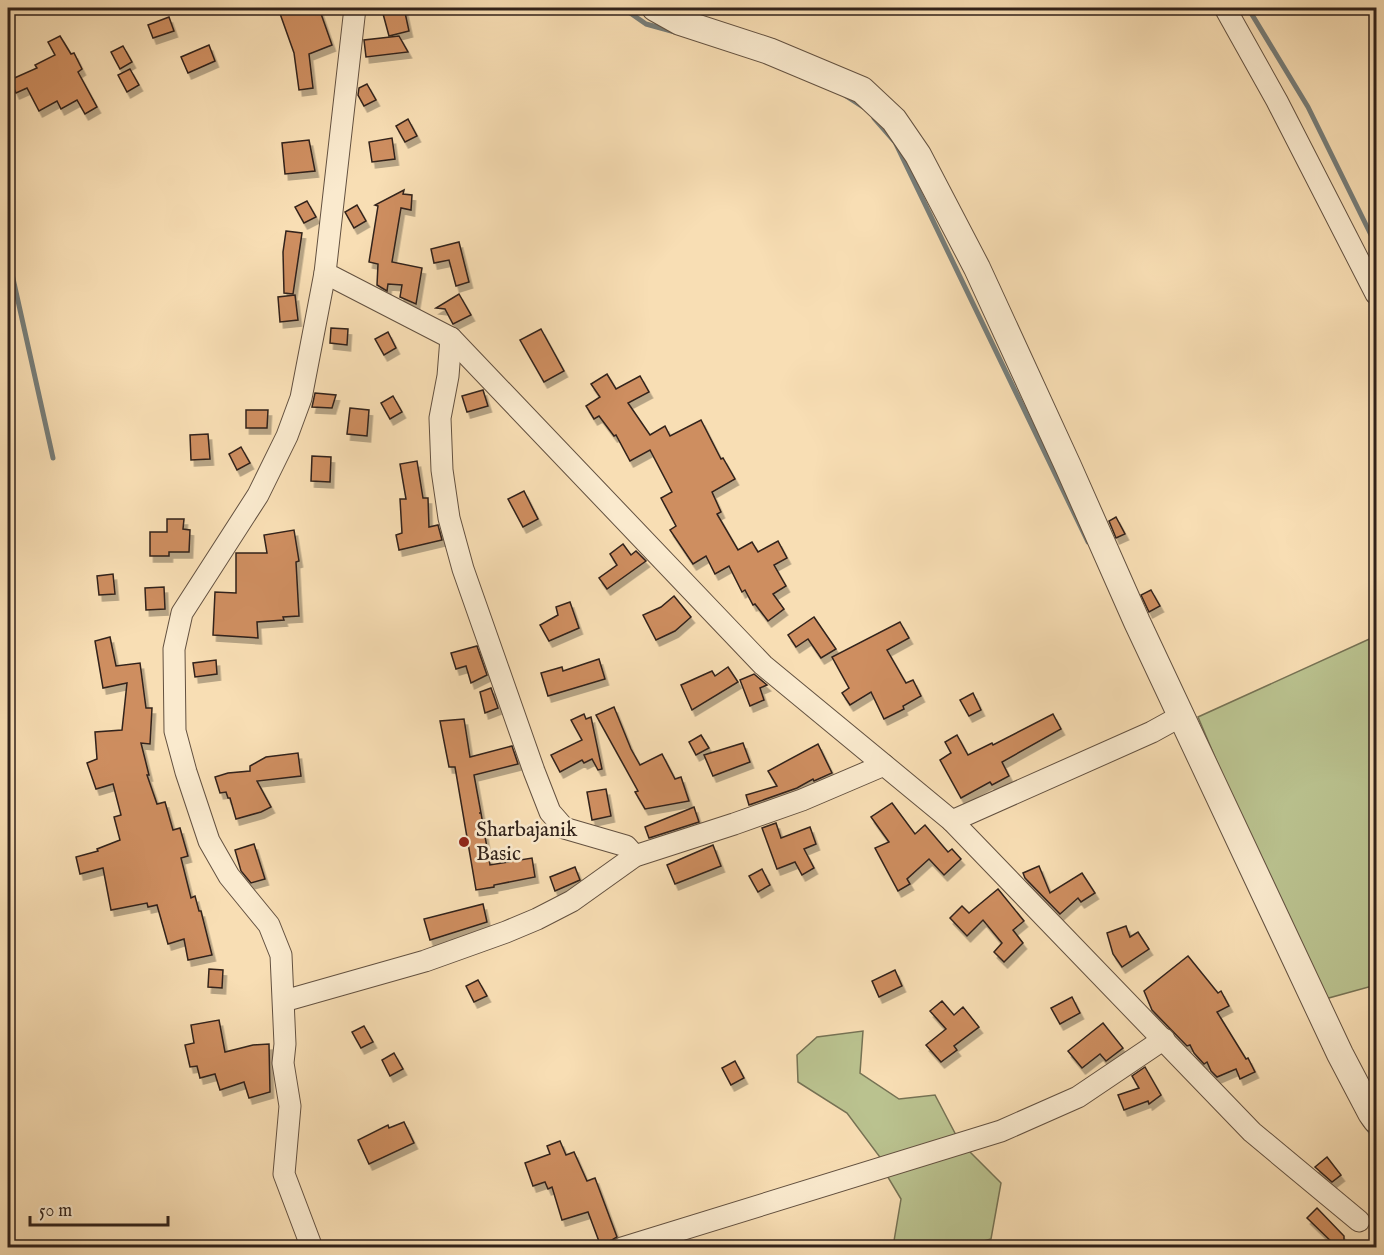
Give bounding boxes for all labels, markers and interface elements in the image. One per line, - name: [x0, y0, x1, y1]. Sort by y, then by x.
- place label: Sharbajanik Basic: [476, 817, 578, 868]
- marker: Sharbajanik Basic: [457, 835, 471, 849]
- scale bar: [30, 1189, 168, 1227]
- text: 50 m: [39, 1200, 72, 1223]

